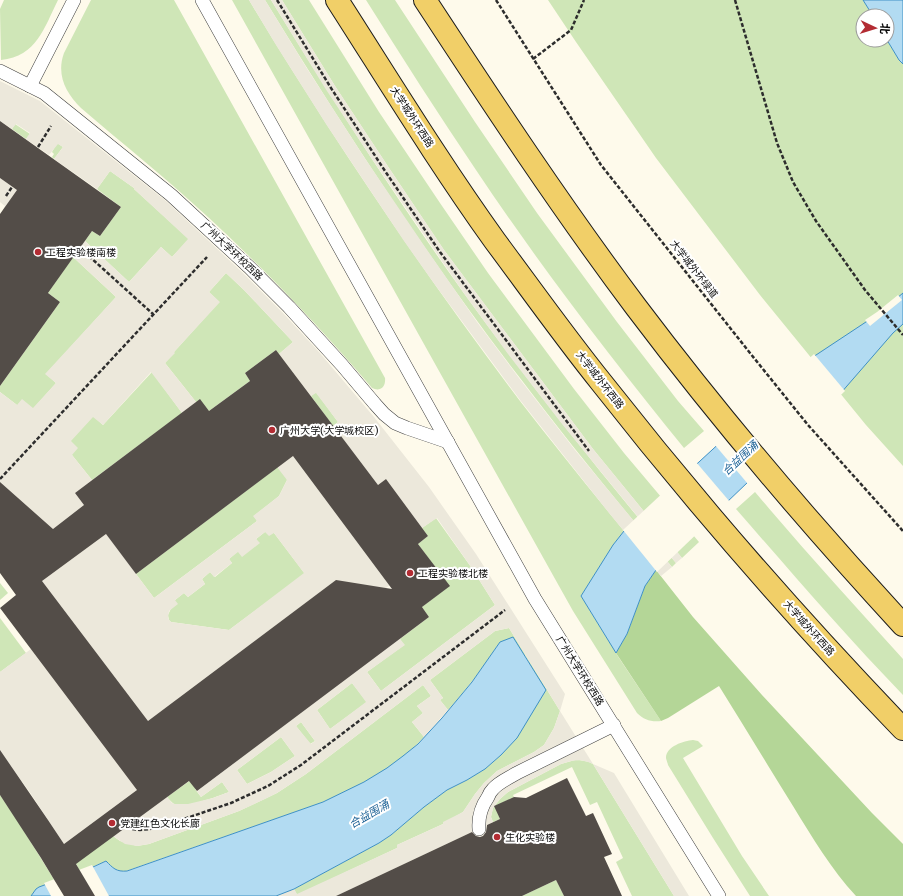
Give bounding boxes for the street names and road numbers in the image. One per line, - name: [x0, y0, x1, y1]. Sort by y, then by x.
- street label: 大学城外环西路: [387, 84, 437, 150]
- street label: 广州大学环校西路: [198, 219, 266, 283]
- street label: 大学城外环绿道: [667, 237, 721, 301]
- street label: 大学城外环西路: [573, 348, 627, 412]
- street label: 大学城外环西路: [781, 598, 837, 658]
- street label: 广州大学环校西路: [553, 634, 607, 708]

